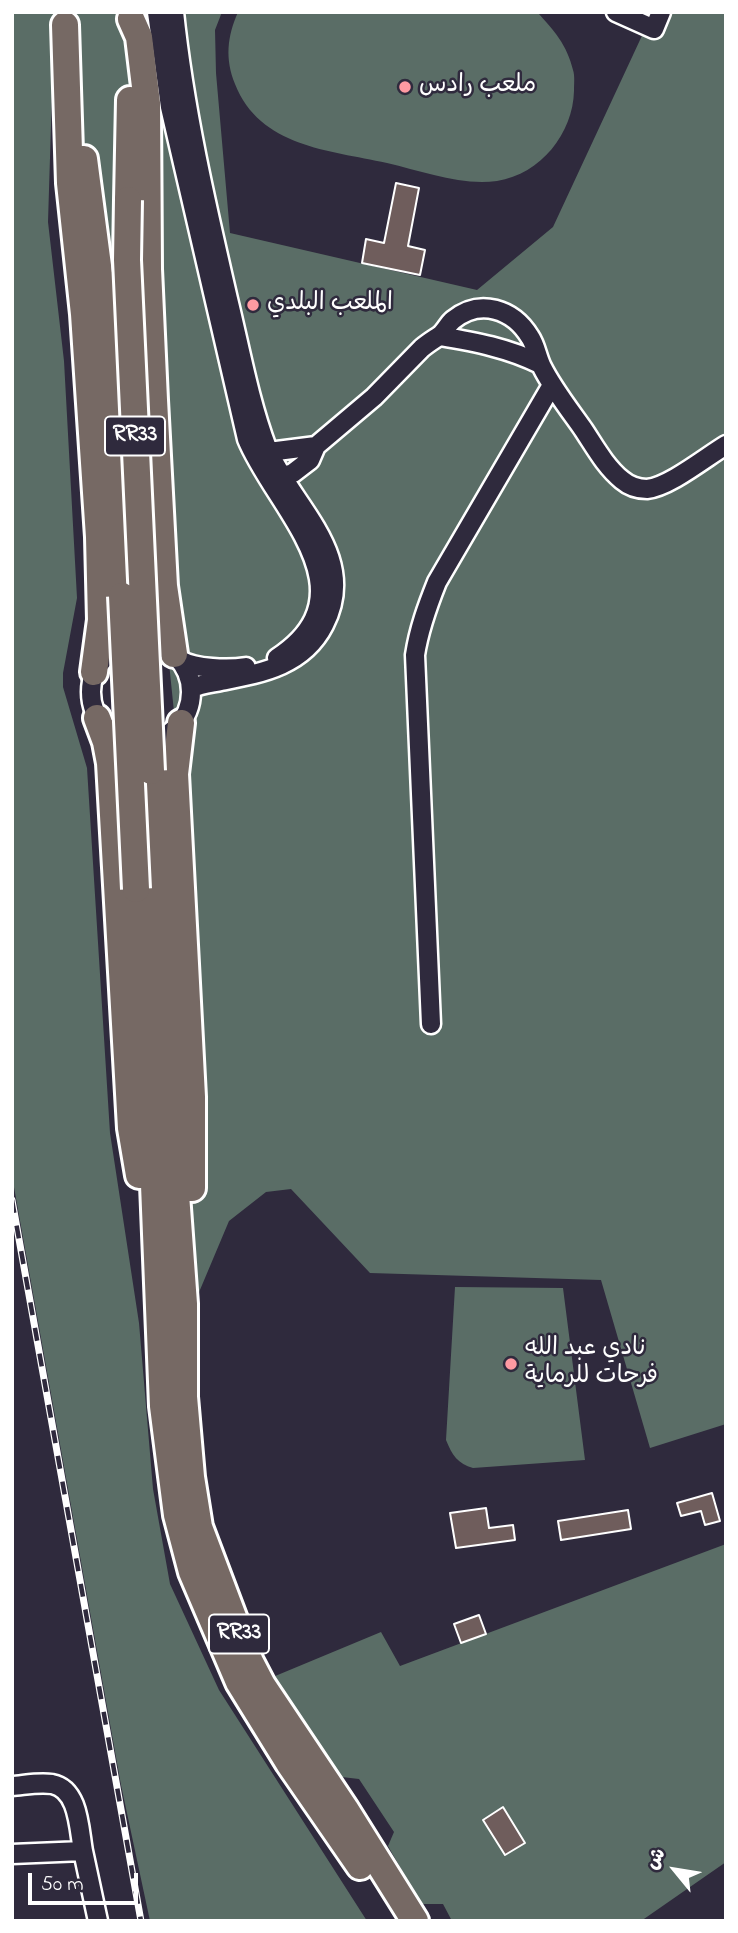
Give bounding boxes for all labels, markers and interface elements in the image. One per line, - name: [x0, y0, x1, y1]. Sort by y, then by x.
- place label: ملعب رادس: [419, 73, 536, 101]
- marker: ملعب رادس: [397, 79, 413, 95]
- place label: الملعب البلدي: [267, 291, 393, 319]
- marker: الملعب البلدي: [245, 297, 261, 313]
- road number: RR33: [105, 416, 165, 456]
- place label: نادي عبد الله فرحات للرماية: [525, 1336, 658, 1392]
- marker: نادي عبد الله فرحات للرماية: [503, 1356, 519, 1372]
- road number: RR33: [209, 1614, 269, 1653]
- north arrow: [640, 1835, 710, 1905]
- text: ش: [639, 1843, 673, 1875]
- scale bar: [32, 1860, 142, 1904]
- text: 50 m: [41, 1870, 84, 1900]

